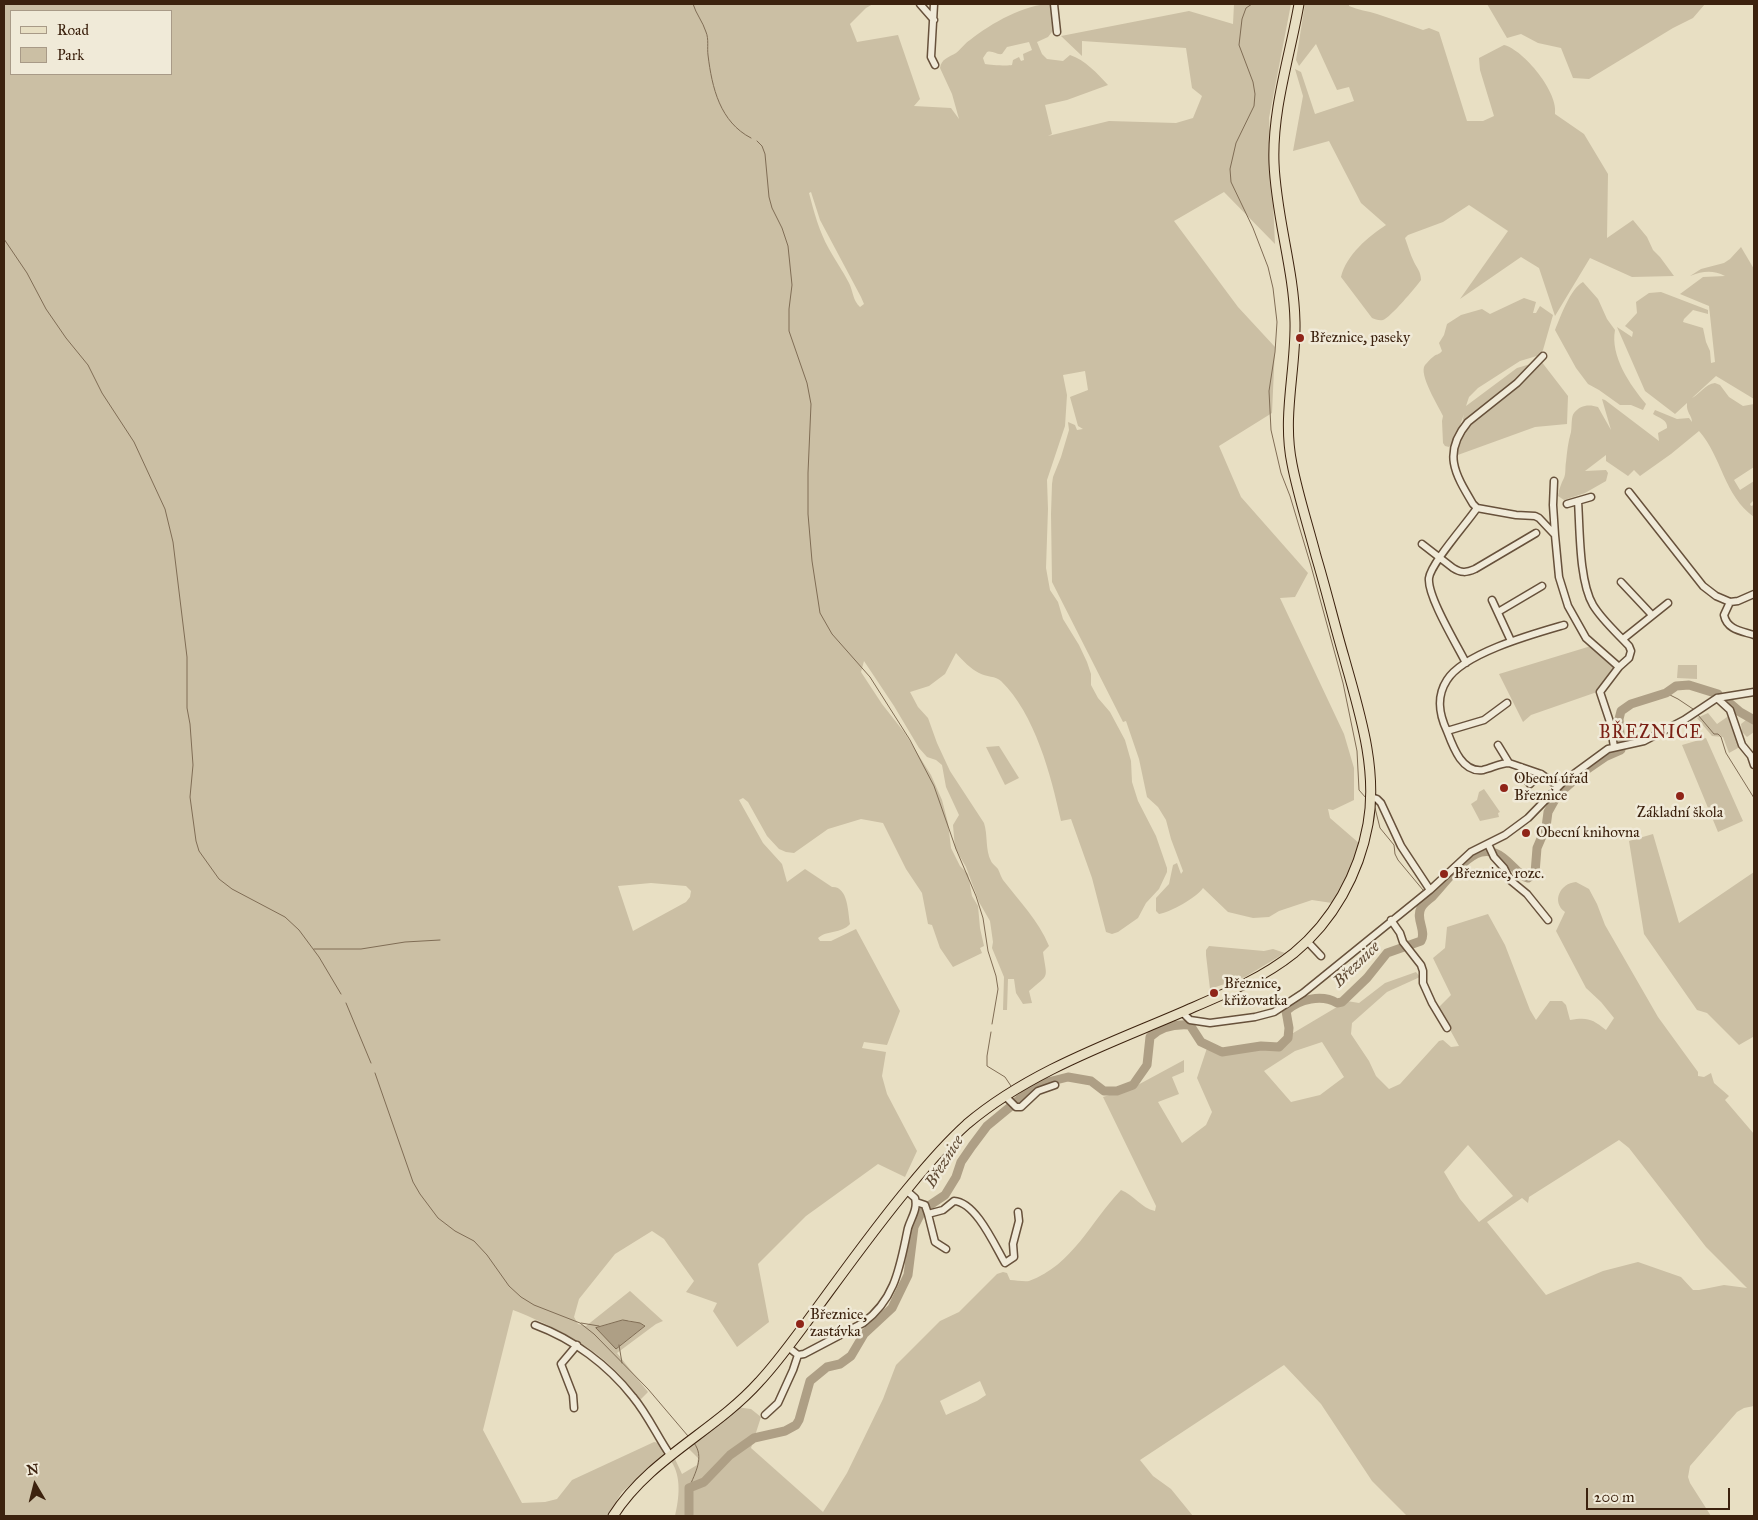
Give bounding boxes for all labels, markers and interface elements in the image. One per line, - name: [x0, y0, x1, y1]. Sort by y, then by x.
- legend: [10, 10, 172, 75]
- text: Road: [57, 21, 89, 39]
- text: Park: [57, 46, 84, 64]
- place label: Březnice, paseky: [1310, 329, 1410, 347]
- marker: Březnice, paseky: [1294, 332, 1306, 344]
- district label: BŘEZNICE: [1598, 723, 1704, 745]
- place label: Obecní úřad Březnice: [1514, 770, 1588, 805]
- marker: Obecní úřad Březnice: [1498, 782, 1510, 794]
- marker: Základní škola: [1674, 790, 1686, 802]
- place label: Základní škola: [1637, 804, 1723, 822]
- place label: Obecní knihovna: [1536, 824, 1639, 842]
- marker: Obecní knihovna: [1520, 827, 1532, 839]
- place label: Březnice, rozc.: [1454, 865, 1544, 883]
- marker: Březnice, rozc.: [1438, 868, 1450, 880]
- water label: Březnice: [1330, 938, 1384, 992]
- place label: Březnice, křižovatka: [1224, 975, 1287, 1010]
- marker: Březnice, křižovatka: [1208, 987, 1220, 999]
- water label: Březnice: [922, 1133, 968, 1191]
- place label: Březnice, zastávka: [810, 1306, 867, 1341]
- marker: Březnice, zastávka: [794, 1318, 806, 1330]
- north arrow: [10, 1460, 60, 1510]
- text: N: [26, 1460, 40, 1479]
- scale bar: [1588, 1478, 1732, 1510]
- text: 200 m: [1594, 1488, 1635, 1506]

